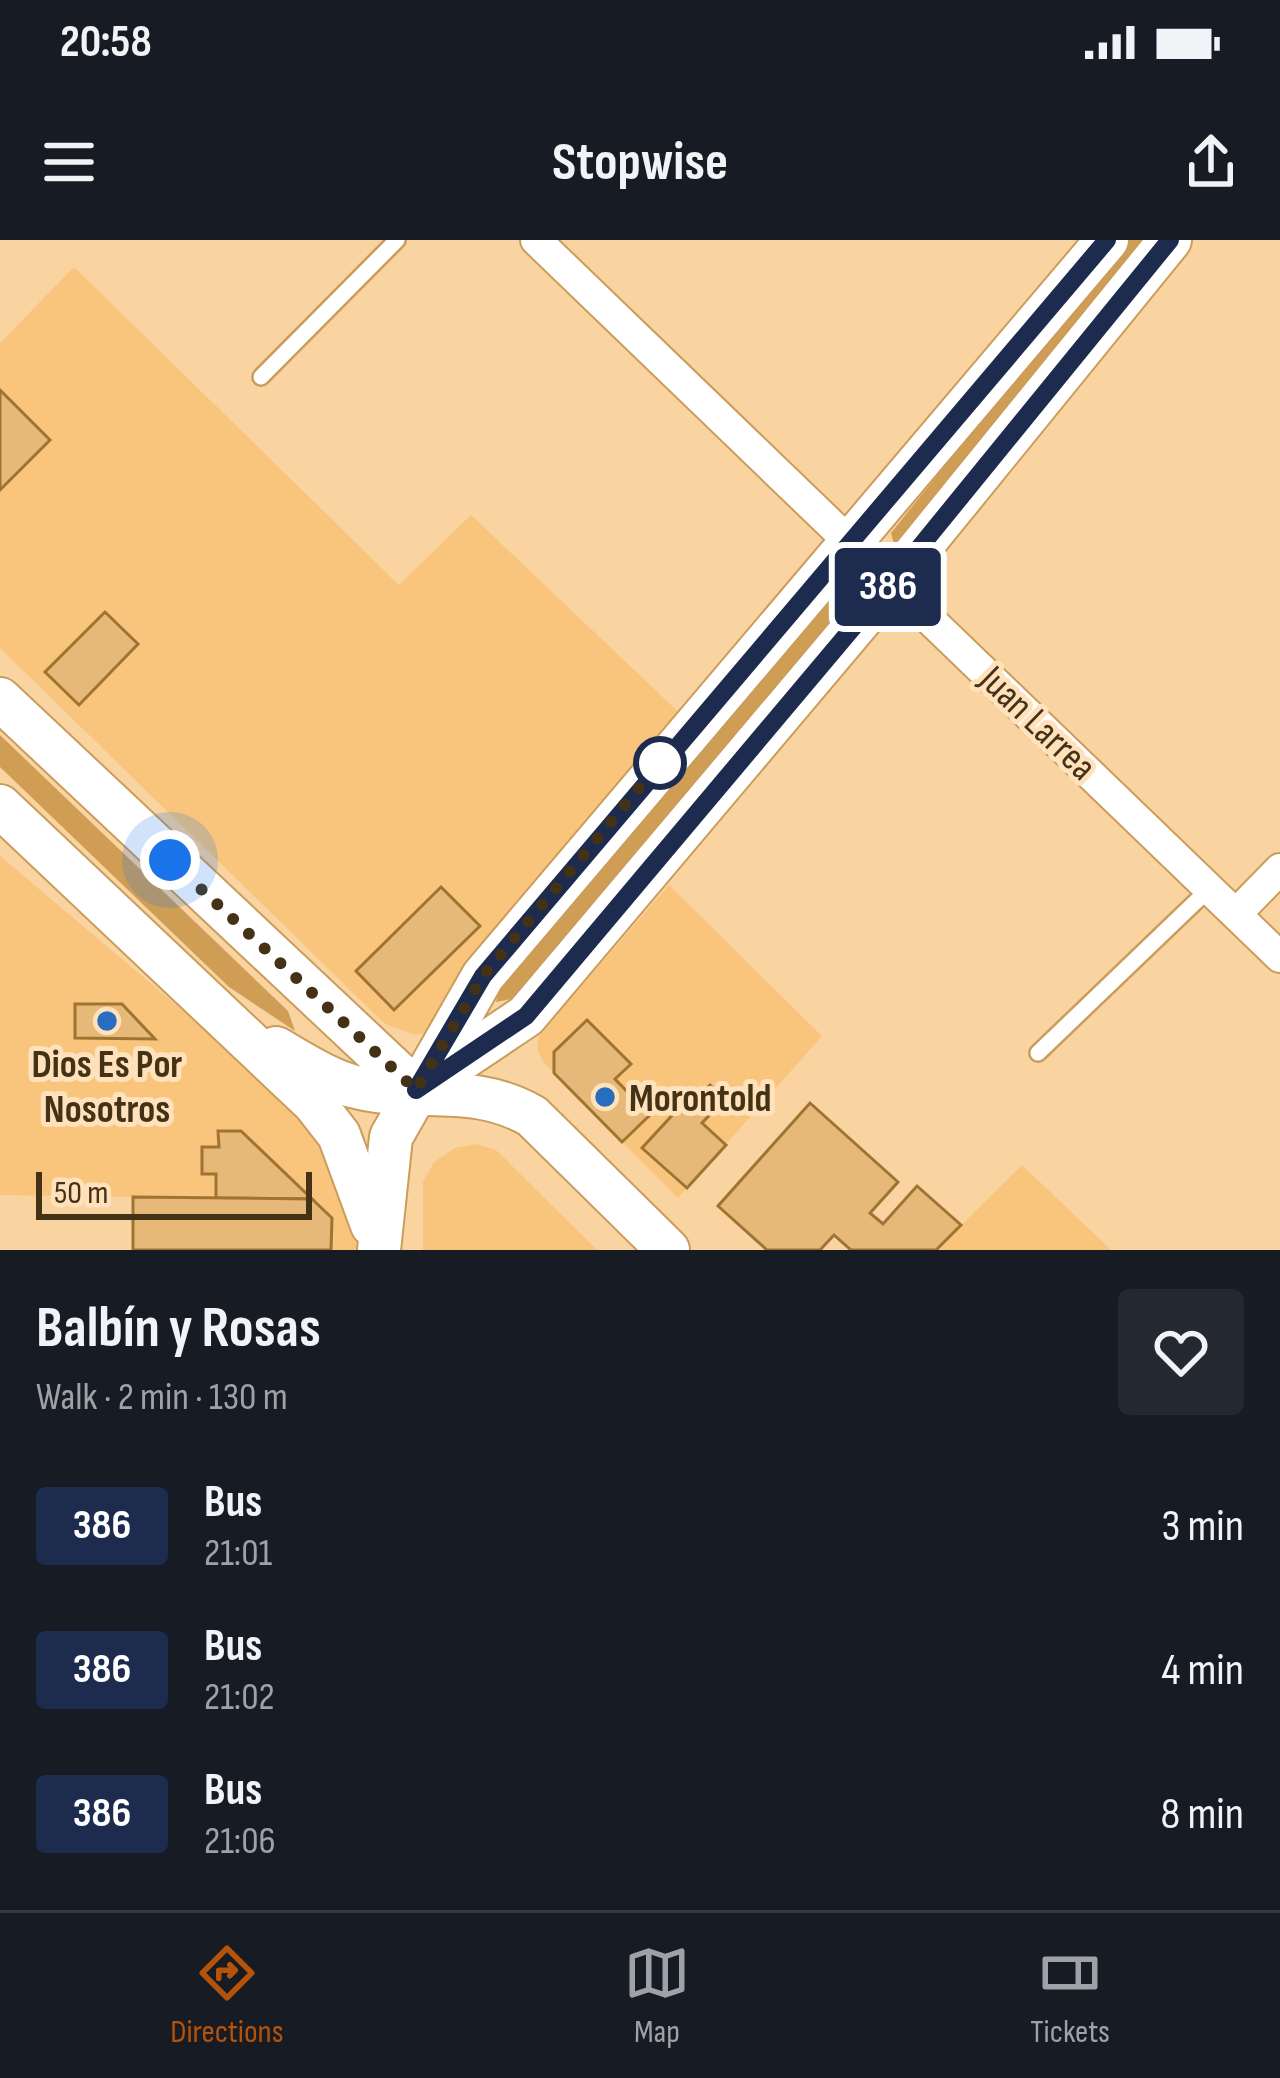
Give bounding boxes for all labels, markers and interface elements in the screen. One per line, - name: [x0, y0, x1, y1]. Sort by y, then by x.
- text: 20:58: [60, 15, 152, 70]
- icon: menu: [36, 129, 102, 195]
- icon: share: [1178, 129, 1244, 195]
- text: Stopwise: [552, 130, 728, 195]
- line badge: 386: [819, 548, 957, 626]
- text: 386: [859, 561, 917, 612]
- street label: Juan Larrea: [968, 656, 1105, 791]
- unlabelled marker: [635, 738, 685, 788]
- your location: [140, 830, 200, 890]
- marker: Dios Es Por Nosotros: [94, 1008, 120, 1034]
- place label: Dios Es Por Nosotros: [32, 1042, 182, 1134]
- place label: Morontold: [629, 1076, 771, 1123]
- marker: Morontold: [592, 1084, 618, 1110]
- scale bar: [36, 1166, 312, 1219]
- text: 50 m: [54, 1173, 108, 1213]
- button: heart: [1118, 1289, 1244, 1415]
- text: Balbín y Rosas: [36, 1295, 321, 1363]
- text: Walk · 2 min · 130 m: [36, 1374, 288, 1421]
- text: Bus: [204, 1475, 262, 1530]
- text: 3 min: [1161, 1499, 1244, 1554]
- text: 386: [73, 1500, 131, 1551]
- text: 21:01: [204, 1530, 272, 1577]
- text: Bus: [204, 1619, 262, 1674]
- text: 4 min: [1162, 1643, 1244, 1698]
- text: 386: [73, 1644, 131, 1695]
- text: 21:02: [204, 1674, 275, 1721]
- text: Bus: [204, 1763, 262, 1818]
- text: 8 min: [1161, 1787, 1244, 1842]
- text: 386: [73, 1788, 131, 1839]
- text: 21:06: [204, 1818, 276, 1865]
- tab: Directions: [170, 1940, 284, 2052]
- tab: Map: [624, 1940, 690, 2052]
- tab: Tickets: [1030, 1940, 1110, 2052]

